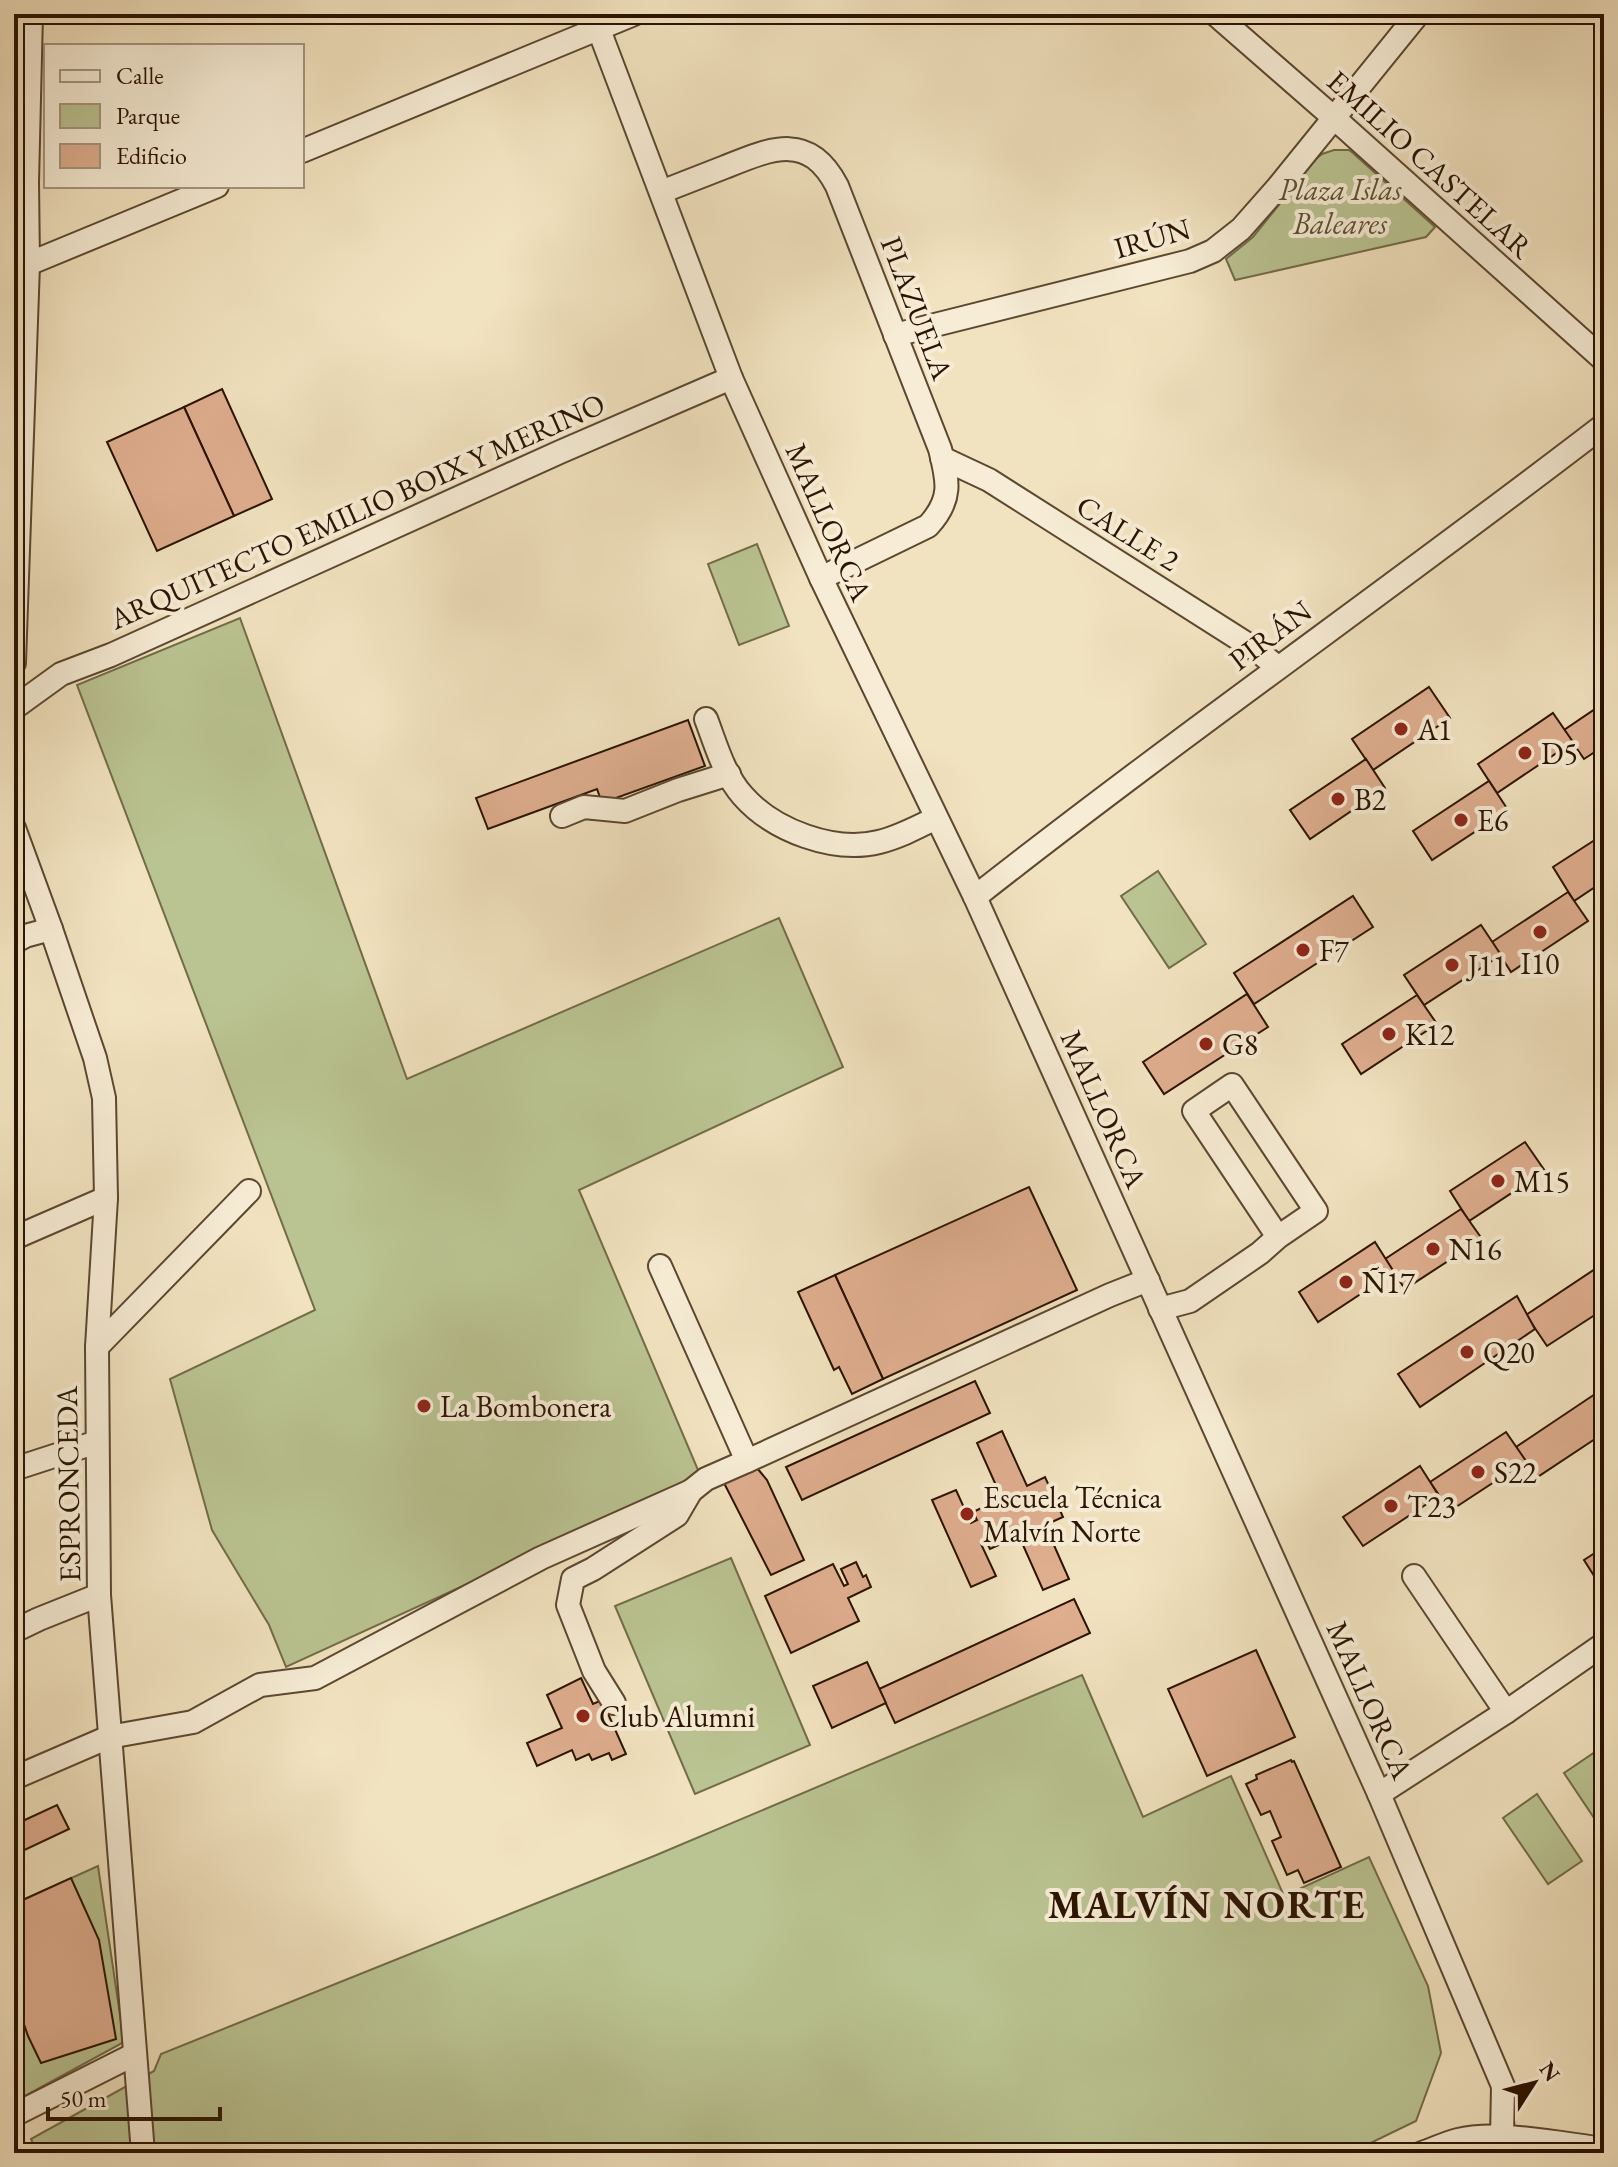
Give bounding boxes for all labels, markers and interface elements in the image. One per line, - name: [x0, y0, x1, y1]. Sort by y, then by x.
- legend: [44, 44, 304, 188]
- text: Calle: [116, 60, 164, 91]
- street label: EMILIO CASTELAR: [1319, 61, 1541, 267]
- text: Parque: [116, 100, 180, 131]
- text: Edificio: [116, 140, 187, 171]
- park label: Plaza Islas Baleares: [1279, 170, 1402, 243]
- street label: IRÚN: [1109, 209, 1195, 267]
- street label: PLAZUELA: [872, 231, 962, 385]
- street label: ARQUITECTO EMILIO BOIX Y MERINO: [102, 384, 611, 639]
- street label: MALLORCA: [777, 437, 881, 607]
- street label: CALLE 2: [1069, 486, 1187, 580]
- street label: PIRÁN: [1221, 591, 1319, 679]
- place label: A1: [1416, 710, 1452, 749]
- marker: A1: [1392, 720, 1410, 738]
- place label: D5: [1541, 734, 1578, 773]
- marker: D5: [1516, 744, 1534, 762]
- place label: B2: [1354, 780, 1387, 819]
- marker: B2: [1329, 790, 1347, 808]
- place label: E6: [1477, 801, 1508, 840]
- marker: E6: [1452, 811, 1470, 829]
- marker: I10: [1531, 923, 1549, 941]
- place label: F7: [1319, 931, 1349, 970]
- marker: F7: [1294, 941, 1312, 959]
- place label: I10: [1521, 944, 1560, 983]
- place label: J11: [1465, 946, 1507, 985]
- marker: J11: [1443, 956, 1461, 974]
- place label: K12: [1405, 1015, 1455, 1054]
- street label: MALLORCA: [1052, 1024, 1156, 1194]
- place label: G8: [1222, 1025, 1258, 1064]
- marker: K12: [1380, 1025, 1398, 1043]
- marker: G8: [1197, 1035, 1215, 1053]
- place label: M15: [1514, 1162, 1570, 1201]
- marker: M15: [1489, 1172, 1507, 1190]
- place label: N16: [1449, 1230, 1502, 1269]
- marker: N16: [1424, 1240, 1442, 1258]
- place label: Ñ17: [1362, 1263, 1415, 1302]
- marker: Ñ17: [1337, 1273, 1355, 1291]
- place label: Q20: [1483, 1333, 1535, 1372]
- marker: Q20: [1458, 1343, 1476, 1361]
- street label: ESPRONCEDA: [47, 1385, 89, 1582]
- place label: La Bombonera: [440, 1387, 611, 1426]
- marker: La Bombonera: [415, 1397, 433, 1415]
- place label: S22: [1494, 1453, 1537, 1492]
- marker: S22: [1469, 1463, 1487, 1481]
- place label: Escuela Técnica Malvín Norte: [983, 1478, 1162, 1551]
- place label: T23: [1407, 1487, 1456, 1526]
- marker: T23: [1382, 1497, 1400, 1515]
- marker: Escuela Técnica Malvín Norte: [958, 1505, 976, 1523]
- street label: MALLORCA: [1318, 1615, 1422, 1785]
- place label: Club Alumni: [599, 1697, 755, 1736]
- marker: Club Alumni: [574, 1707, 592, 1725]
- district label: MALVÍN NORTE: [1048, 1880, 1366, 1929]
- north arrow: [1494, 2043, 1574, 2123]
- text: N: [1533, 2056, 1567, 2087]
- scale bar: [48, 2071, 220, 2121]
- text: 50 m: [60, 2083, 107, 2114]

